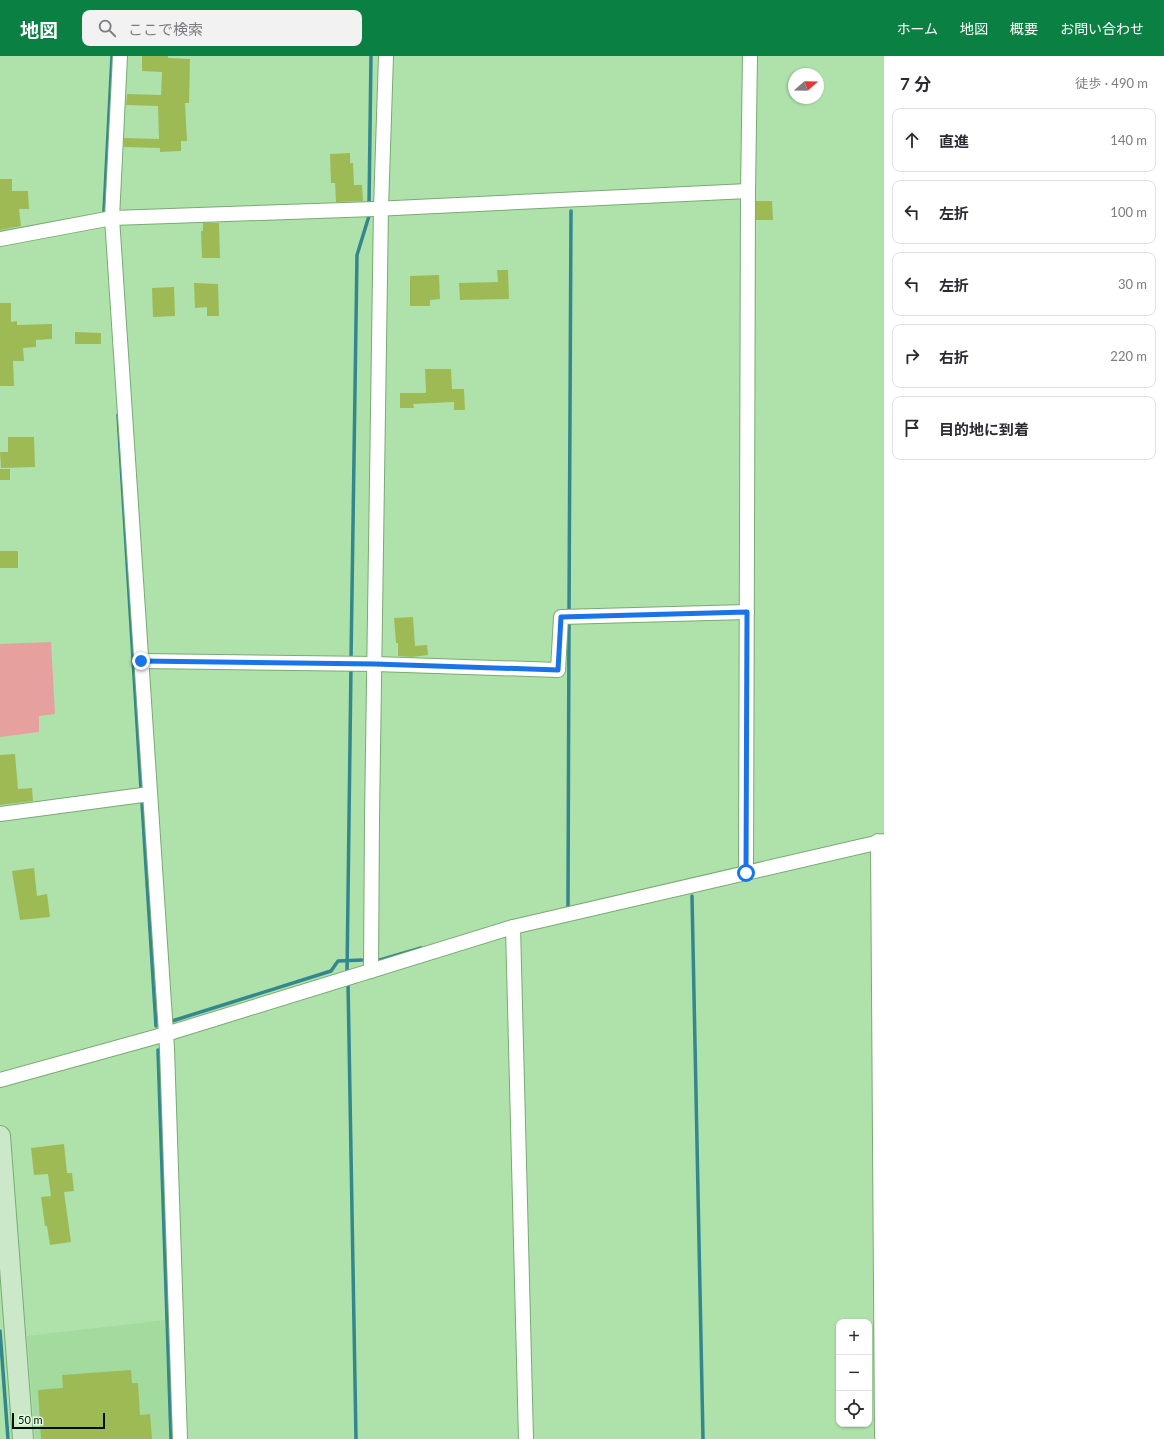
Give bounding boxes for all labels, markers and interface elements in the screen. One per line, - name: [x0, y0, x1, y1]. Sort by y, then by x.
- search box: [82, 10, 362, 46]
- icon: search: [96, 17, 118, 39]
- text: 地図: [20, 18, 58, 41]
- text: ここで検索: [128, 20, 203, 38]
- text: ホーム: [896, 20, 938, 37]
- text: 地図: [960, 20, 988, 37]
- text: 概要: [1010, 20, 1038, 37]
- text: お問い合わせ: [1060, 20, 1144, 37]
- north arrow: [788, 68, 824, 104]
- text: 7 分: [900, 73, 931, 94]
- text: 徒歩 · 490 m: [1075, 75, 1148, 91]
- icon: ahead: [901, 129, 923, 151]
- text: 直進: [939, 132, 969, 150]
- text: 140 m: [1110, 132, 1147, 148]
- icon: left: [901, 201, 923, 223]
- text: 左折: [939, 204, 969, 222]
- text: 100 m: [1110, 204, 1147, 220]
- icon: left: [901, 273, 923, 295]
- text: 左折: [939, 276, 969, 294]
- text: 30 m: [1118, 276, 1147, 292]
- icon: right: [901, 345, 923, 367]
- text: 右折: [939, 348, 969, 366]
- text: 220 m: [1110, 348, 1147, 364]
- icon: arrive: [901, 417, 923, 439]
- text: 目的地に到着: [939, 420, 1029, 438]
- route end: [132, 652, 150, 670]
- route start: [737, 864, 755, 882]
- map controls: [836, 1319, 872, 1427]
- button: +: [836, 1319, 872, 1355]
- button: −: [836, 1355, 872, 1391]
- button: locate: [836, 1391, 872, 1427]
- scale bar: [12, 1411, 105, 1430]
- text: 50 m: [18, 1413, 43, 1426]

